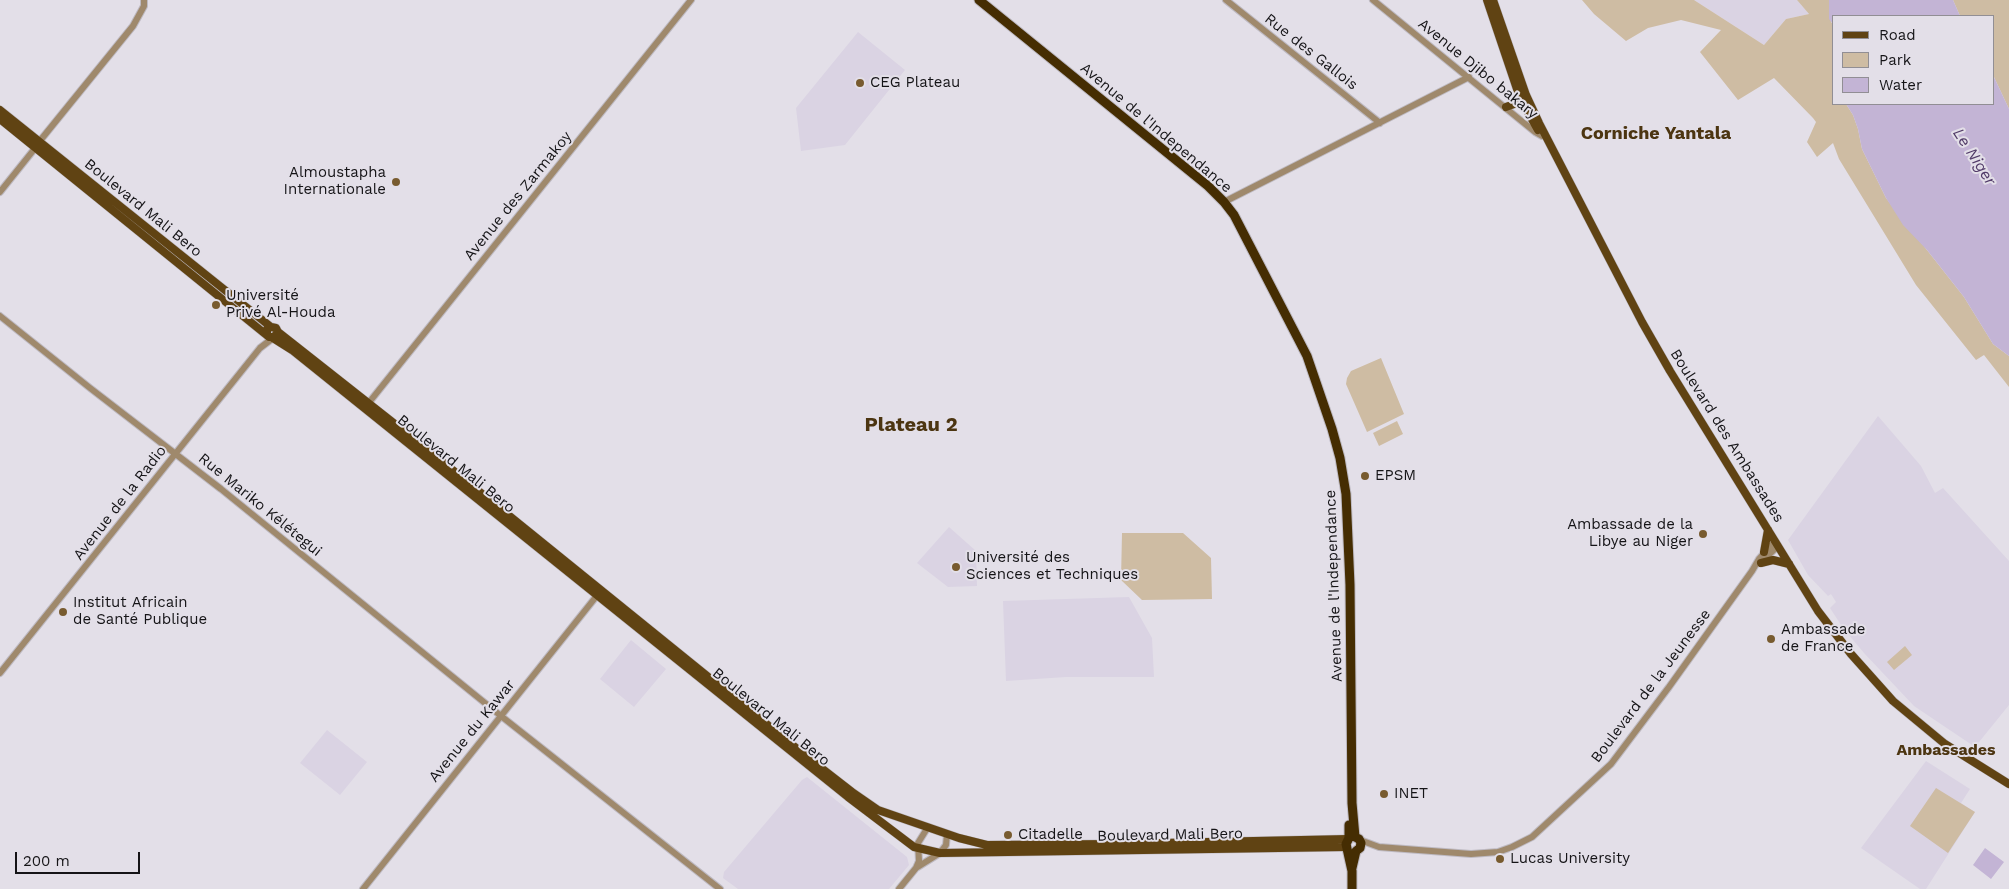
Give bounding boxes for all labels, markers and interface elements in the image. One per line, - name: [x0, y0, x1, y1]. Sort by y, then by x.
- street label: Rue des Gallois: [1261, 10, 1361, 94]
- street label: Avenue Djibo bakary: [1414, 15, 1542, 123]
- legend: [1832, 15, 1994, 105]
- text: Road: [1879, 26, 1916, 44]
- text: Park: [1879, 51, 1911, 69]
- street label: Avenue de l'Independance: [1077, 59, 1235, 197]
- place label: CEG Plateau: [870, 74, 960, 92]
- text: Water: [1879, 76, 1922, 94]
- marker: CEG Plateau: [854, 77, 866, 89]
- district label: Corniche Yantala: [1581, 123, 1731, 145]
- water label: Le Niger: [1948, 125, 2000, 189]
- street label: Avenue des Zarmakoy: [460, 128, 576, 264]
- street label: Boulevard Mali Bero: [81, 155, 205, 261]
- place label: Almoustapha Internationale: [284, 164, 386, 199]
- marker: Almoustapha Internationale: [390, 176, 402, 188]
- place label: Université Privé Al-Houda: [226, 287, 335, 322]
- marker: Université Privé Al-Houda: [210, 299, 222, 311]
- street label: Boulevard des Ambassades: [1666, 346, 1788, 526]
- street label: Boulevard Mali Bero: [394, 411, 518, 517]
- district label: Plateau 2: [864, 413, 958, 437]
- street label: Avenue de la Radio: [70, 442, 170, 564]
- street label: Rue Mariko Kélétegui: [195, 450, 325, 560]
- place label: EPSM: [1375, 467, 1416, 485]
- marker: EPSM: [1359, 470, 1371, 482]
- street label: Avenue de l'Independance: [1322, 490, 1346, 682]
- place label: Ambassade de la Libye au Niger: [1567, 516, 1693, 551]
- marker: Ambassade de la Libye au Niger: [1697, 528, 1709, 540]
- place label: Université des Sciences et Techniques: [966, 549, 1138, 584]
- marker: Université des Sciences et Techniques: [950, 561, 962, 573]
- place label: Institut Africain de Santé Publique: [73, 594, 207, 629]
- marker: Institut Africain de Santé Publique: [57, 606, 69, 618]
- street label: Boulevard de la Jeunesse: [1587, 606, 1715, 766]
- place label: Ambassade de France: [1781, 621, 1865, 656]
- marker: Ambassade de France: [1765, 633, 1777, 645]
- street label: Boulevard Mali Bero: [709, 664, 833, 770]
- street label: Avenue du Kawar: [425, 676, 519, 786]
- district label: Ambassades: [1896, 740, 1996, 760]
- place label: INET: [1394, 785, 1428, 803]
- marker: INET: [1378, 788, 1390, 800]
- street label: Boulevard Mali Bero: [1097, 825, 1243, 845]
- place label: Citadelle: [1018, 826, 1083, 844]
- marker: Citadelle: [1002, 829, 1014, 841]
- scale bar: [18, 842, 142, 874]
- place label: Lucas University: [1510, 850, 1630, 868]
- text: 200 m: [23, 852, 70, 870]
- marker: Lucas University: [1494, 853, 1506, 865]

